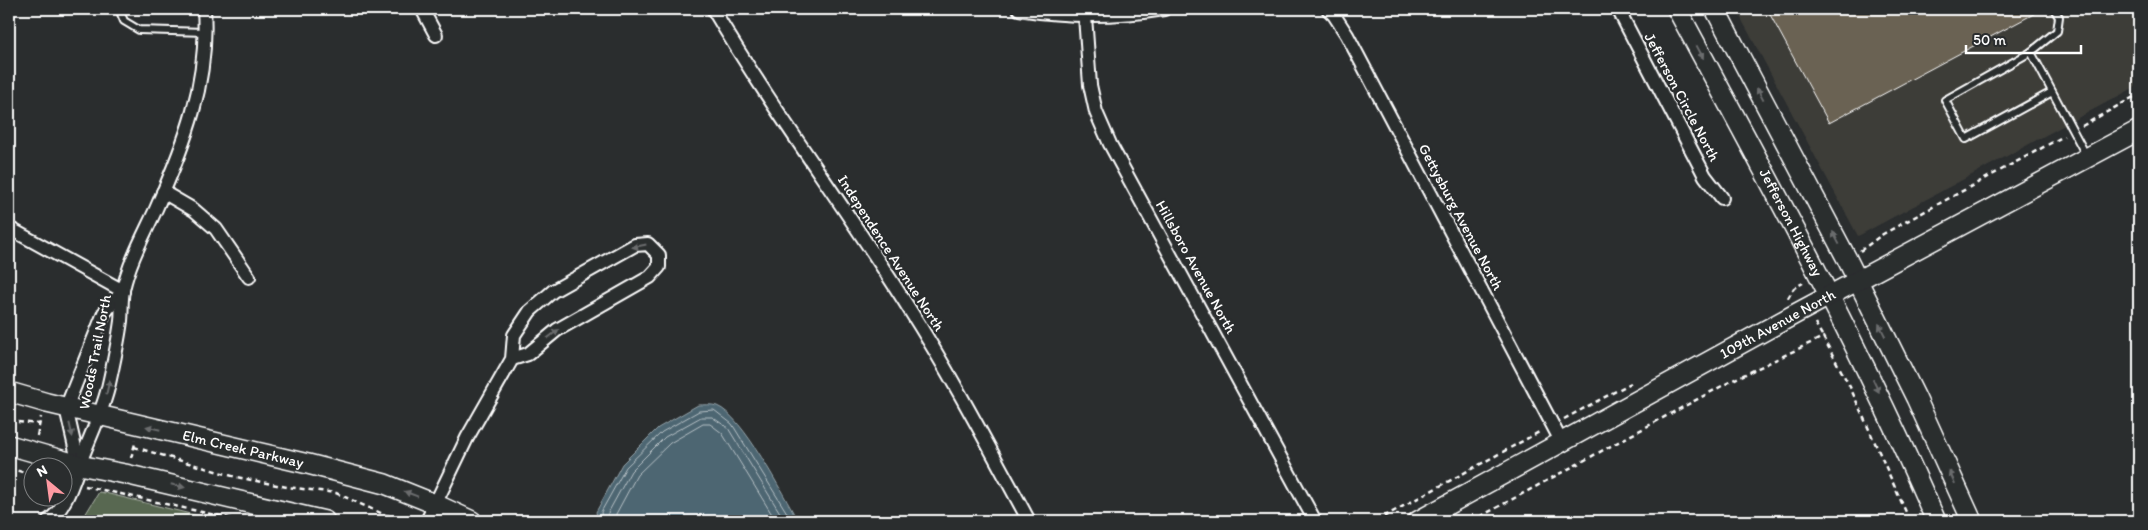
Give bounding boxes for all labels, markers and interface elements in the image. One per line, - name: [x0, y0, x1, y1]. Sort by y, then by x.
- scale bar: [1966, 22, 2080, 54]
- street label: Jefferson Circle North: [1640, 30, 1724, 164]
- text: 50 m: [1973, 31, 2006, 49]
- one-way arrow: [1696, 44, 1704, 59]
- one-way arrow: [1756, 87, 1764, 101]
- street label: Gettysburg Avenue North: [1415, 141, 1507, 293]
- street label: Jefferson Highway: [1756, 166, 1827, 279]
- street label: Independence Avenue North: [834, 172, 948, 334]
- street label: Hillsboro Avenue North: [1152, 197, 1240, 337]
- one-way arrow: [1832, 231, 1840, 245]
- one-way arrow: [632, 242, 647, 250]
- street label: 109th Avenue North: [1717, 285, 1838, 363]
- street label: Woods Trail North: [75, 293, 115, 411]
- one-way arrow: [1878, 323, 1886, 337]
- one-way arrow: [546, 328, 559, 339]
- one-way arrow: [104, 379, 112, 394]
- one-way arrow: [1872, 379, 1880, 393]
- one-way arrow: [67, 422, 75, 437]
- one-way arrow: [145, 424, 160, 432]
- street label: Elm Creek Parkway: [181, 426, 306, 472]
- north arrow: [22, 458, 72, 508]
- text: N: [34, 461, 50, 481]
- one-way arrow: [1947, 470, 1955, 484]
- one-way arrow: [171, 482, 186, 490]
- one-way arrow: [404, 490, 419, 498]

